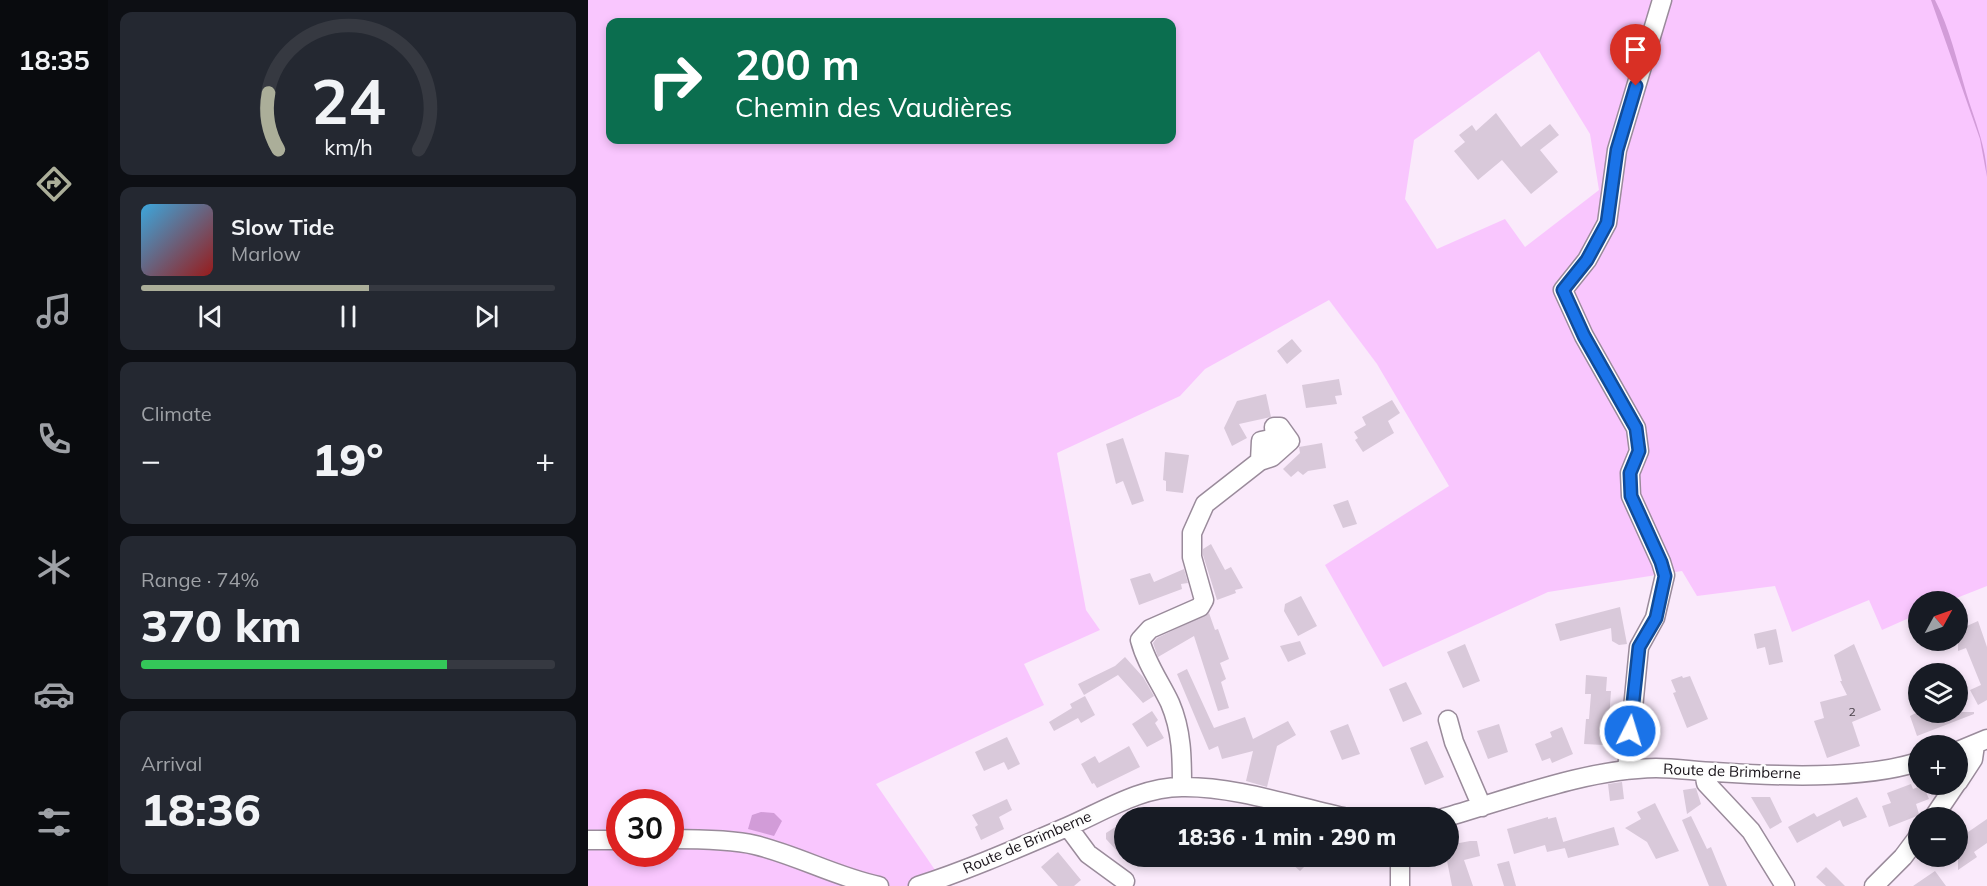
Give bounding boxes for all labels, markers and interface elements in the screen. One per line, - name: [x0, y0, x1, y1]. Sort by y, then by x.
- pin: [1610, 24, 1661, 86]
- icon: arrive: [1619, 33, 1652, 66]
- text: 200 m: [735, 38, 860, 91]
- icon: right: [636, 42, 714, 120]
- text: 18:35: [18, 43, 90, 77]
- text: 24: [311, 62, 385, 141]
- text: Chemin des Vaudières: [735, 90, 1012, 124]
- text: km/h: [324, 134, 372, 161]
- icon: directions: [33, 163, 75, 205]
- text: Slow Tide: [231, 213, 334, 241]
- text: Marlow: [231, 241, 301, 266]
- icon: music: [33, 290, 75, 332]
- icon: previous: [194, 300, 227, 333]
- icon: pause: [332, 300, 365, 333]
- icon: next: [470, 300, 503, 333]
- text: Climate: [141, 401, 212, 426]
- icon: phone: [33, 418, 75, 460]
- text: 19°: [312, 431, 384, 487]
- text: −: [141, 439, 161, 480]
- text: +: [535, 439, 555, 480]
- icon: climate: [33, 546, 75, 588]
- text: Range · 74%: [141, 567, 259, 592]
- north arrow: [1908, 591, 1968, 651]
- map controls: [1908, 591, 1968, 867]
- text: 370 km: [141, 597, 302, 653]
- button: layers: [1908, 663, 1968, 723]
- icon: car: [33, 673, 75, 715]
- position arrow: [1598, 699, 1662, 763]
- house number: 2: [1848, 704, 1856, 719]
- button: +: [1908, 735, 1968, 795]
- text: Arrival: [141, 751, 202, 776]
- street label: Route de Brimberne: [1663, 759, 1801, 783]
- text: 18:36: [141, 781, 261, 837]
- speed limit sign: 30: [606, 789, 684, 867]
- icon: filters: [33, 801, 75, 843]
- street label: Route de Brimberne: [960, 806, 1094, 878]
- button: −: [1908, 807, 1968, 867]
- text: 18:36 · 1 min · 290 m: [1177, 823, 1396, 851]

